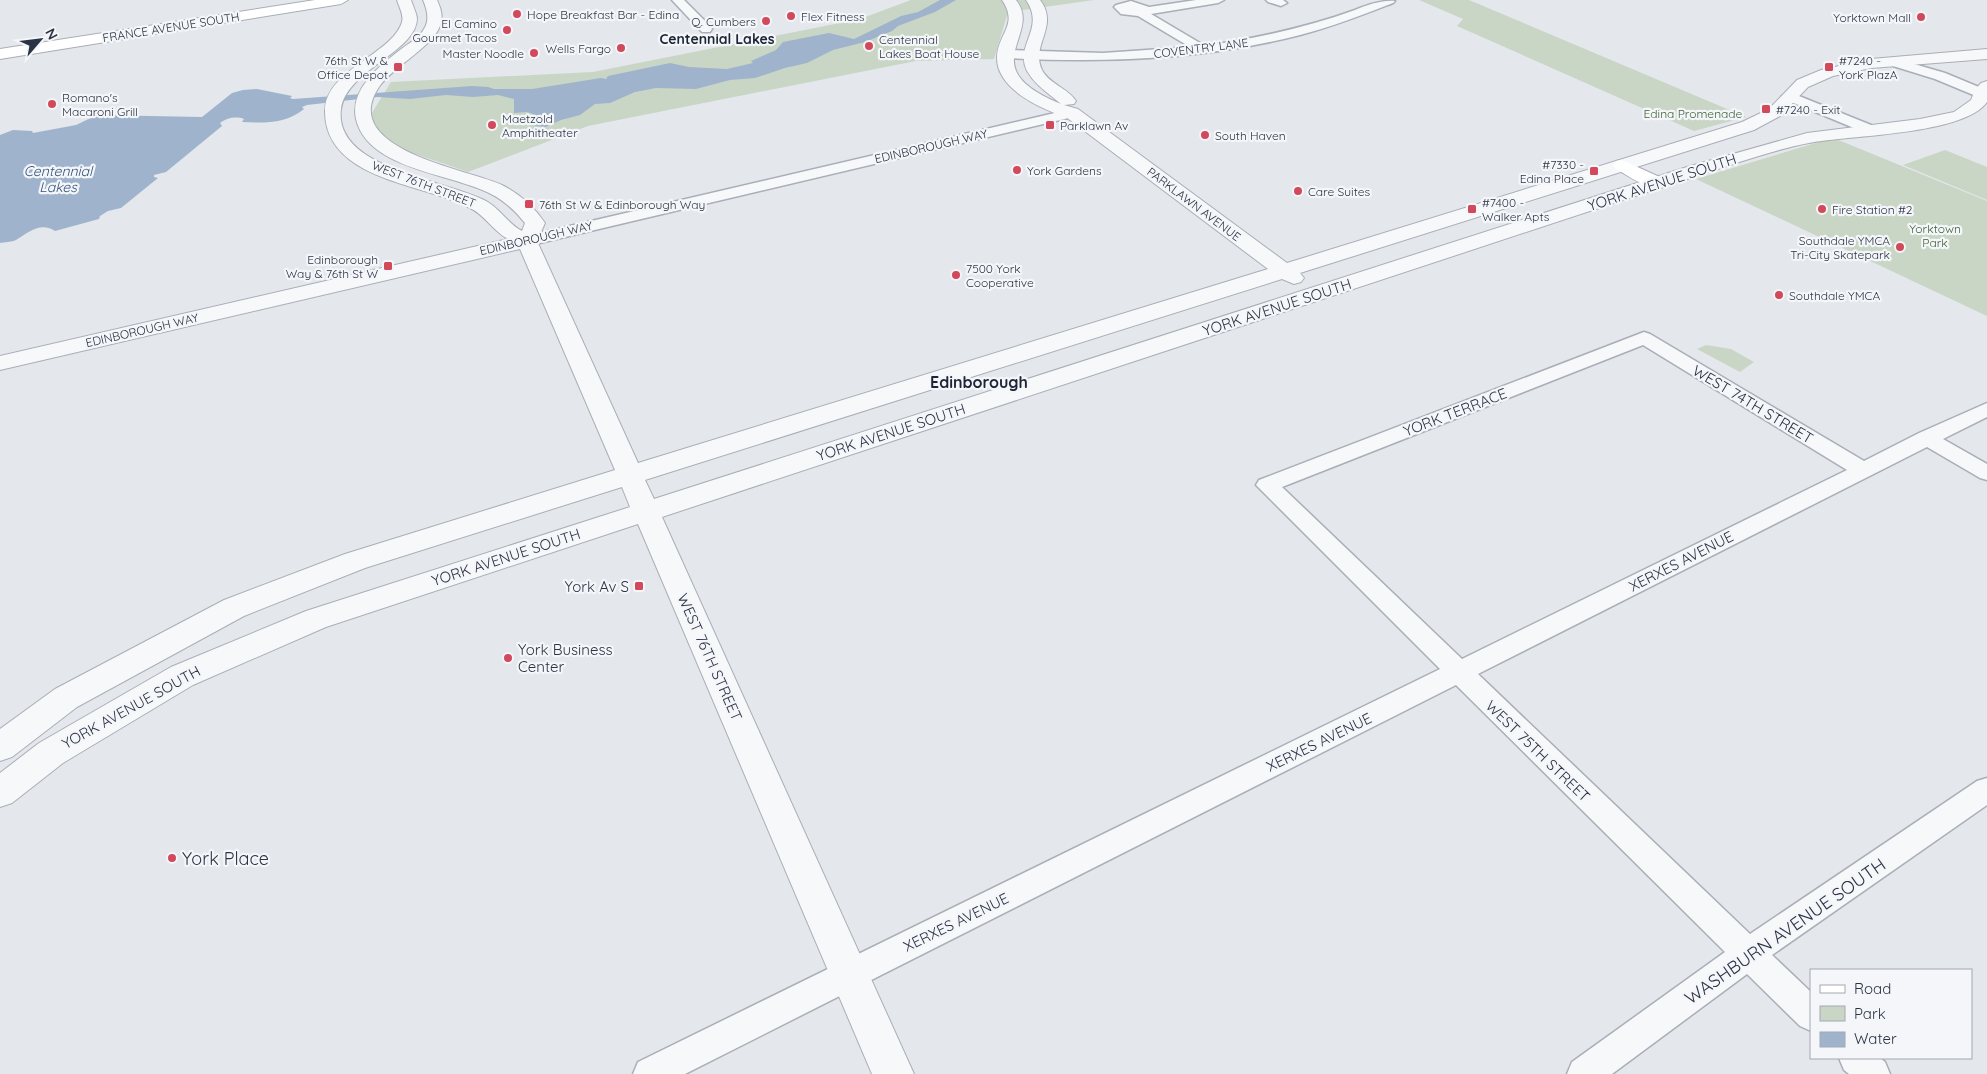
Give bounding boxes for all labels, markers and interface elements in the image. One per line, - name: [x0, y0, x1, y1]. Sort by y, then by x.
- place label: Hope Breakfast Bar - Edina: [527, 7, 679, 22]
- marker: Hope Breakfast Bar - Edina: [511, 8, 523, 20]
- street label: FRANCE AVENUE SOUTH: [101, 9, 241, 45]
- place label: Flex Fitness: [801, 9, 865, 24]
- marker: Flex Fitness: [785, 10, 797, 22]
- place label: Yorktown Mall: [1833, 10, 1911, 25]
- marker: Yorktown Mall: [1915, 11, 1927, 23]
- place label: Q. Cumbers: [691, 14, 756, 29]
- north arrow: [15, 15, 65, 65]
- marker: Q. Cumbers: [760, 15, 772, 27]
- place label: El Camino Gourmet Tacos: [412, 16, 497, 45]
- marker: El Camino Gourmet Tacos: [501, 24, 513, 36]
- text: N: [41, 25, 62, 43]
- district label: Centennial Lakes: [659, 30, 775, 48]
- place label: Centennial Lakes Boat House: [879, 32, 980, 61]
- street label: COVENTRY LANE: [1153, 35, 1249, 61]
- marker: Centennial Lakes Boat House: [863, 40, 875, 52]
- place label: Wells Fargo: [546, 41, 611, 56]
- marker: Wells Fargo: [615, 42, 627, 54]
- place label: Master Noodle: [443, 46, 524, 61]
- marker: Master Noodle: [528, 47, 540, 59]
- place label: 76th St W & Office Depot: [317, 53, 388, 82]
- place label: #7240 - York PlazA: [1839, 53, 1898, 82]
- marker: 76th St W & Office Depot: [392, 61, 404, 73]
- marker: #7240 - York PlazA: [1823, 61, 1835, 73]
- place label: Romano's Macaroni Grill: [62, 90, 138, 119]
- marker: Romano's Macaroni Grill: [46, 98, 58, 110]
- place label: #7240 - Exit: [1776, 102, 1840, 117]
- marker: #7240 - Exit: [1760, 103, 1772, 115]
- park label: Edina Promenade: [1644, 106, 1743, 121]
- place label: Maetzold Amphitheater: [502, 111, 578, 140]
- place label: Parklawn Av: [1060, 118, 1128, 133]
- marker: Maetzold Amphitheater: [486, 119, 498, 131]
- marker: Parklawn Av: [1044, 119, 1056, 131]
- street label: EDINBOROUGH WAY: [873, 126, 989, 166]
- place label: South Haven: [1215, 128, 1286, 143]
- marker: South Haven: [1199, 129, 1211, 141]
- street label: YORK AVENUE SOUTH: [1585, 149, 1739, 215]
- street label: WEST 76TH STREET: [370, 157, 478, 211]
- place label: #7330 - Edina Place: [1520, 157, 1584, 186]
- water label: Centennial Lakes: [24, 162, 94, 196]
- place label: York Gardens: [1027, 163, 1102, 178]
- marker: York Gardens: [1011, 164, 1023, 176]
- street label: PARKLAWN AVENUE: [1144, 164, 1244, 244]
- marker: #7330 - Edina Place: [1588, 165, 1600, 177]
- place label: Care Suites: [1308, 184, 1370, 199]
- marker: Care Suites: [1292, 185, 1304, 197]
- place label: #7400 - Walker Apts: [1482, 195, 1550, 224]
- place label: 76th St W & Edinborough Way: [539, 197, 705, 212]
- marker: 76th St W & Edinborough Way: [523, 198, 535, 210]
- place label: Fire Station #2: [1832, 202, 1913, 217]
- marker: #7400 - Walker Apts: [1466, 203, 1478, 215]
- marker: Fire Station #2: [1816, 203, 1828, 215]
- street label: EDINBOROUGH WAY: [478, 218, 594, 258]
- park label: Yorktown Park: [1909, 221, 1961, 250]
- place label: Southdale YMCA Tri-City Skatepark: [1790, 233, 1890, 262]
- marker: Southdale YMCA Tri-City Skatepark: [1894, 241, 1906, 253]
- place label: Edinborough Way & 76th St W: [286, 252, 378, 281]
- marker: Edinborough Way & 76th St W: [382, 260, 394, 272]
- place label: 7500 York Cooperative: [966, 261, 1034, 290]
- marker: 7500 York Cooperative: [950, 269, 962, 281]
- street label: YORK AVENUE SOUTH: [1200, 274, 1354, 340]
- place label: Southdale YMCA: [1789, 288, 1880, 303]
- marker: Southdale YMCA: [1773, 289, 1785, 301]
- street label: EDINBOROUGH WAY: [84, 310, 200, 350]
- street label: WEST 74TH STREET: [1689, 361, 1817, 447]
- district label: Edinborough: [930, 372, 1028, 392]
- street label: YORK TERRACE: [1401, 384, 1509, 440]
- street label: YORK AVENUE SOUTH: [814, 399, 968, 465]
- street label: YORK AVENUE SOUTH: [429, 524, 583, 590]
- street label: XERXES AVENUE: [1626, 526, 1736, 596]
- place label: York Av S: [565, 577, 629, 596]
- marker: York Av S: [633, 580, 645, 592]
- street label: WEST 76TH STREET: [673, 590, 747, 724]
- place label: York Business Center: [518, 640, 613, 676]
- marker: York Business Center: [502, 652, 514, 664]
- street label: YORK AVENUE SOUTH: [58, 661, 204, 753]
- street label: WEST 75TH STREET: [1482, 696, 1594, 806]
- street label: XERXES AVENUE: [1263, 708, 1375, 776]
- place label: York Place: [182, 847, 269, 870]
- marker: York Place: [166, 852, 178, 864]
- street label: WASHBURN AVENUE SOUTH: [1680, 853, 1890, 1009]
- street label: XERXES AVENUE: [900, 888, 1012, 956]
- legend: [1810, 969, 1972, 1059]
- text: Road: [1854, 979, 1891, 998]
- text: Park: [1854, 1004, 1886, 1023]
- text: Water: [1854, 1029, 1897, 1048]

